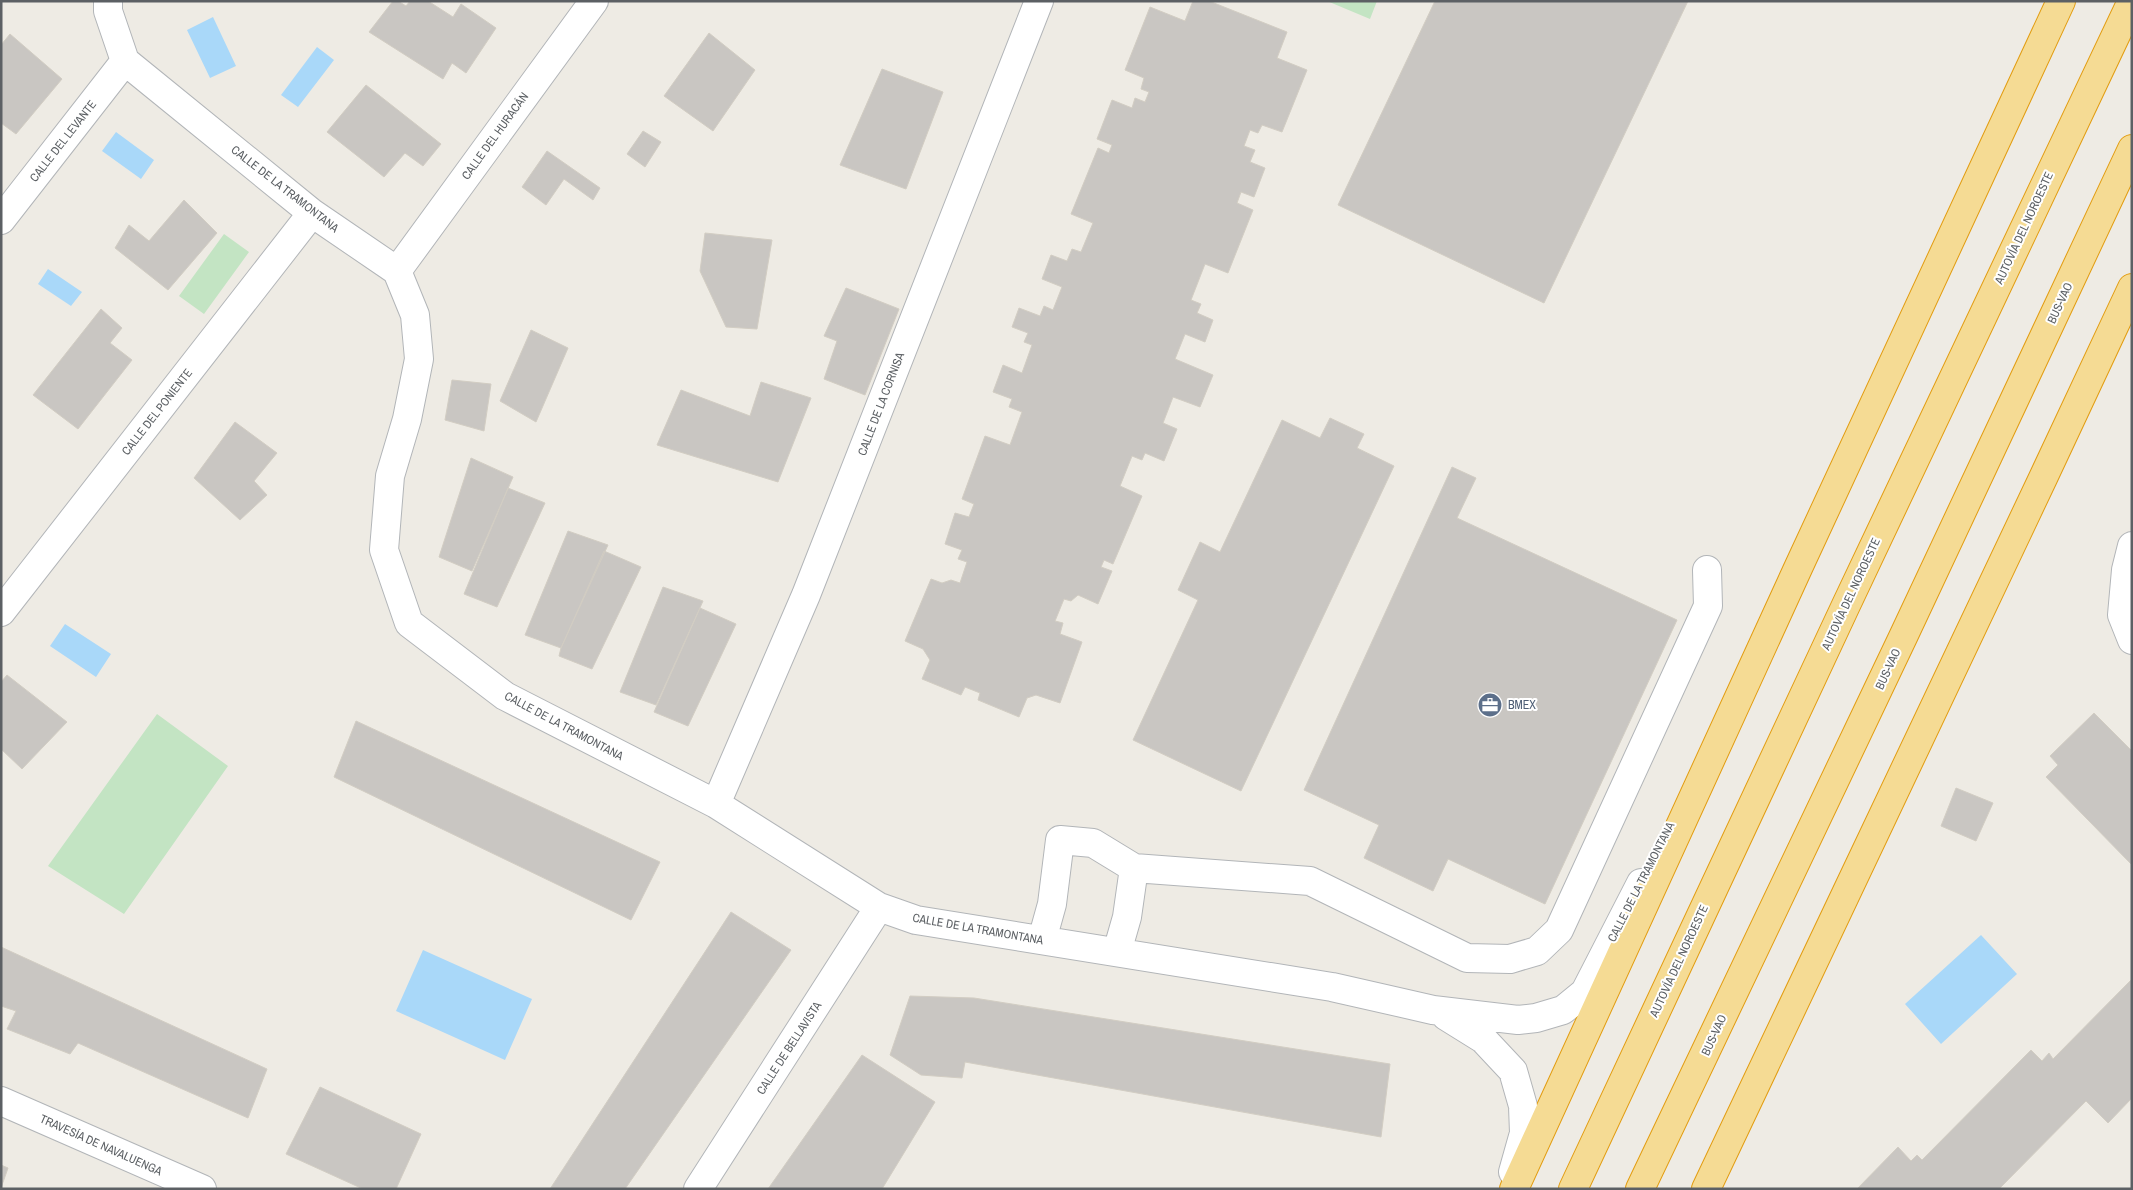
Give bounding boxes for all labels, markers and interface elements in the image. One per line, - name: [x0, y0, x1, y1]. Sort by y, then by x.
- street label: CALLE DEL HURACÁN: [458, 89, 532, 183]
- street label: CALLE DEL LEVANTE: [26, 97, 100, 185]
- street label: CALLE DE LA TRAMONTANA: [228, 142, 342, 236]
- street label: AUTOVÍA DEL NOROESTE: [1991, 169, 2057, 288]
- street label: BUS-VAO: [2044, 280, 2077, 326]
- street label: CALLE DE LA CORNISA: [854, 350, 908, 458]
- street label: CALLE DEL PONIENTE: [118, 365, 196, 459]
- street label: AUTOVÍA DEL NOROESTE: [1818, 535, 1884, 654]
- street label: BUS-VAO: [1872, 646, 1905, 692]
- street label: CALLE DE LA TRAMONTANA: [502, 688, 627, 764]
- office icon: BMEX: [1477, 692, 1503, 718]
- place label: BMEX: [1508, 697, 1536, 713]
- street label: CALLE DE LA TRAMONTANA: [1604, 819, 1678, 945]
- street label: AUTOVÍA DEL NOROESTE: [1646, 902, 1712, 1021]
- street label: CALLE DE LA TRAMONTANA: [911, 910, 1045, 948]
- street label: CALLE DE BELLAVISTA: [753, 998, 825, 1098]
- street label: BUS-VAO: [1698, 1012, 1731, 1058]
- street label: TRAVESÍA DE NAVALUENGA: [37, 1111, 165, 1179]

